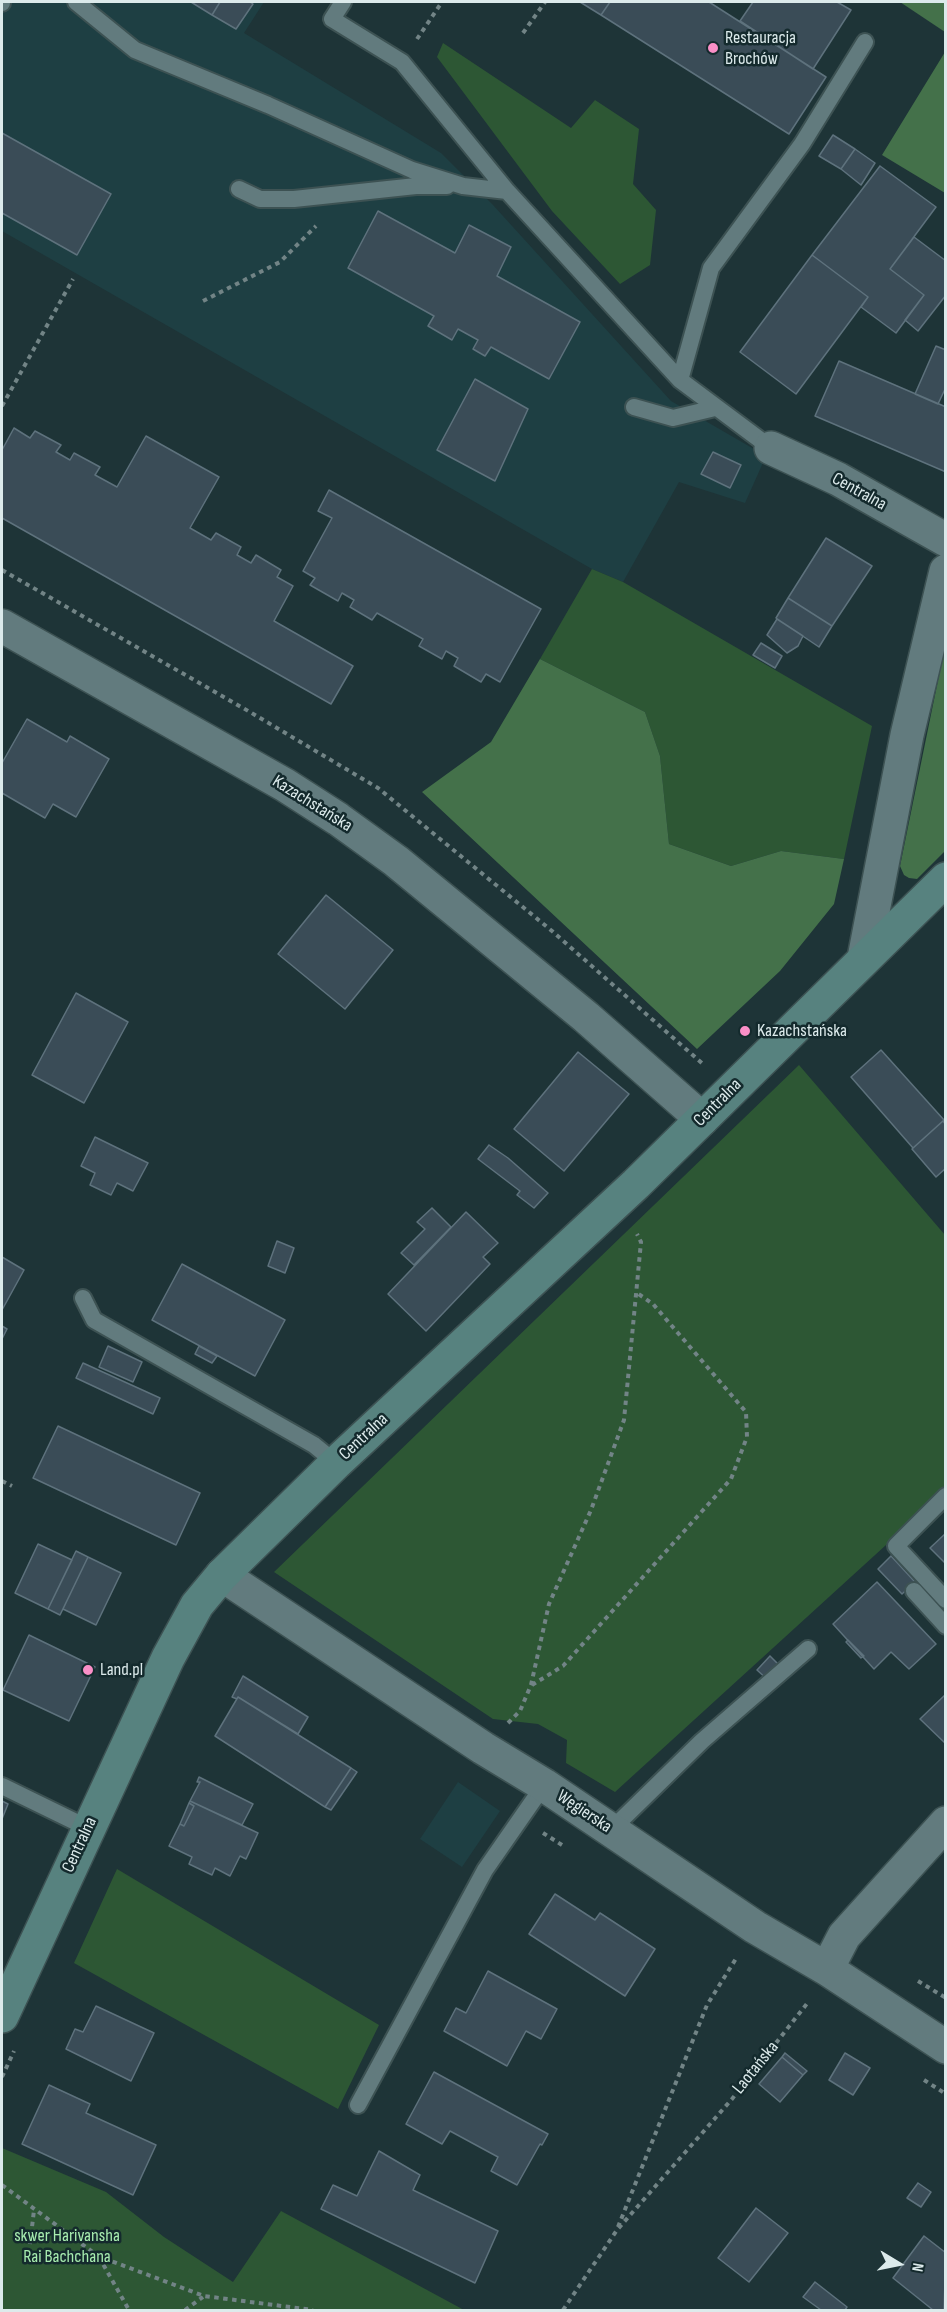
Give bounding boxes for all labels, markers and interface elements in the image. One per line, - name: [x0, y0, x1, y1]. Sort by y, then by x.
- place label: Restauracja Brochów: [725, 27, 796, 70]
- marker: Restauracja Brochów: [706, 41, 720, 55]
- street label: Centralna: [828, 468, 890, 516]
- street label: Kazachstańska: [268, 771, 356, 837]
- place label: Kazachstańska: [757, 1020, 847, 1042]
- marker: Kazachstańska: [738, 1024, 752, 1038]
- street label: Centralna: [690, 1075, 746, 1131]
- street label: Centralna: [335, 1409, 393, 1465]
- place label: Land.pl: [100, 1659, 143, 1681]
- marker: Land.pl: [81, 1663, 95, 1677]
- street label: Węgierska: [552, 1786, 616, 1838]
- street label: Centralna: [58, 1814, 102, 1876]
- street label: Laotańska: [728, 2037, 784, 2099]
- park label: skwer Harivansha Rai Bachchana: [14, 2225, 120, 2268]
- north arrow: [869, 2234, 929, 2294]
- text: N: [907, 2261, 927, 2273]

